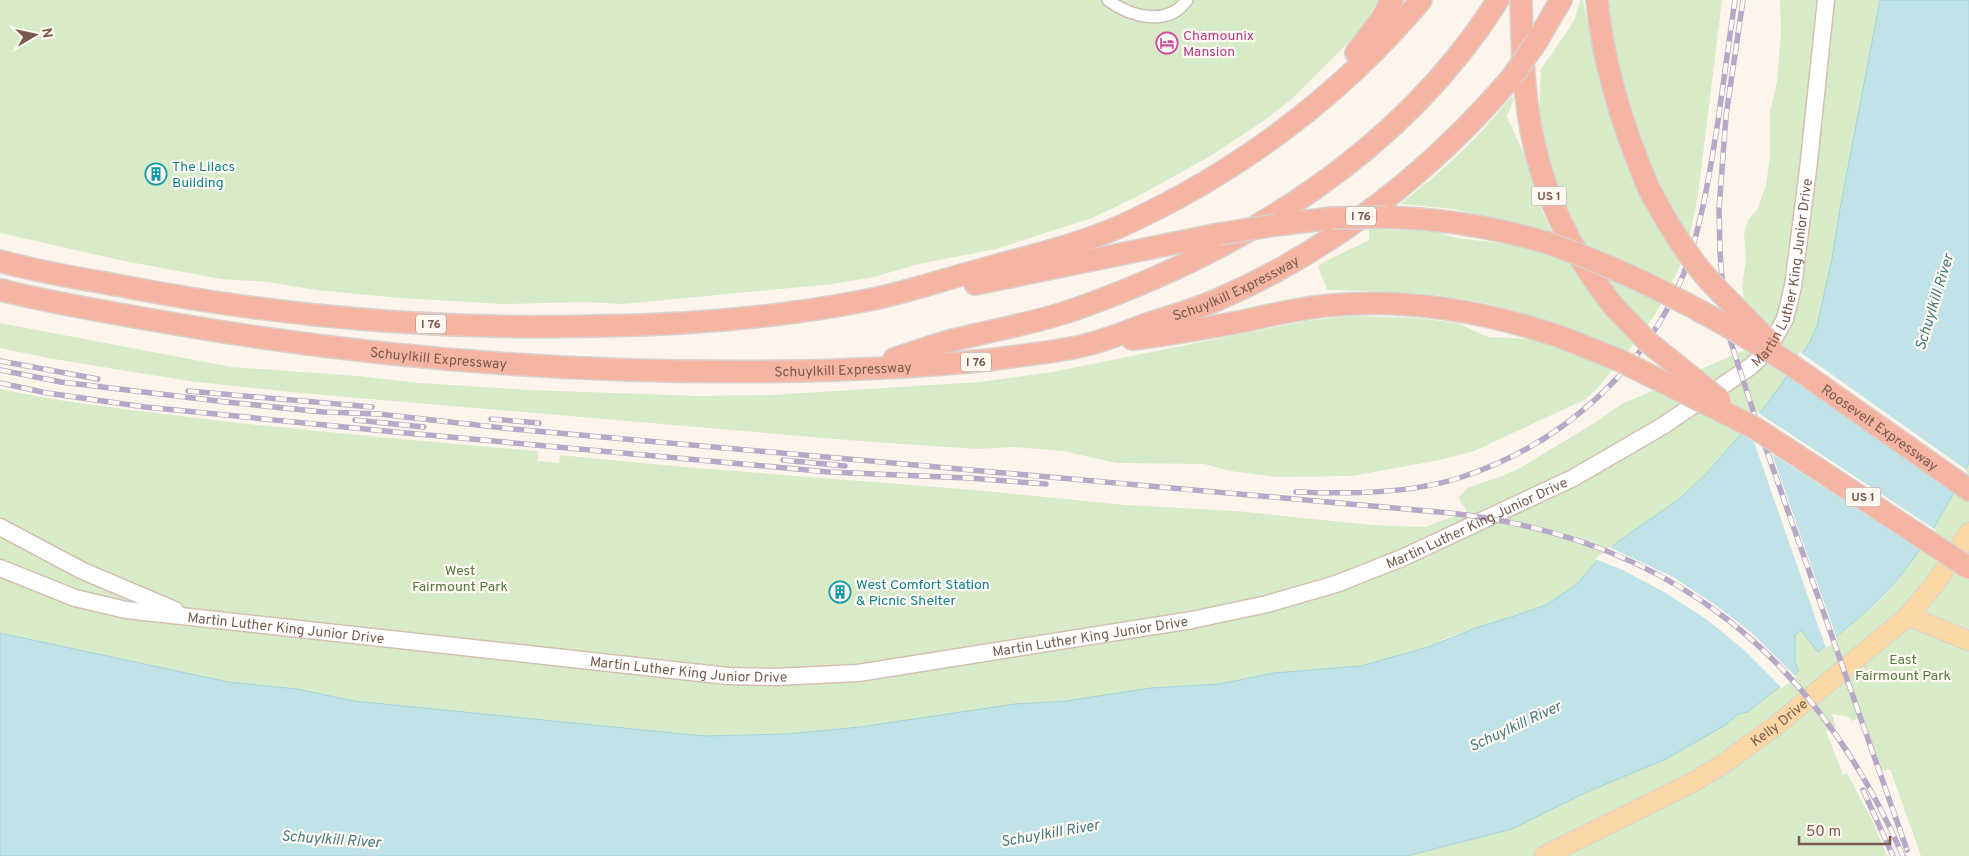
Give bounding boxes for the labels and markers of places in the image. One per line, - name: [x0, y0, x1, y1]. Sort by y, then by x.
- place label: Chamounix Mansion: [1183, 28, 1254, 61]
- hotel icon: Chamounix Mansion: [1155, 31, 1179, 55]
- place label: The Lilacs Building: [172, 159, 235, 192]
- building icon: The Lilacs Building: [144, 162, 168, 186]
- place label: West Comfort Station & Picnic Shelter: [856, 577, 990, 610]
- building icon: West Comfort Station & Picnic Shelter: [828, 580, 852, 604]

